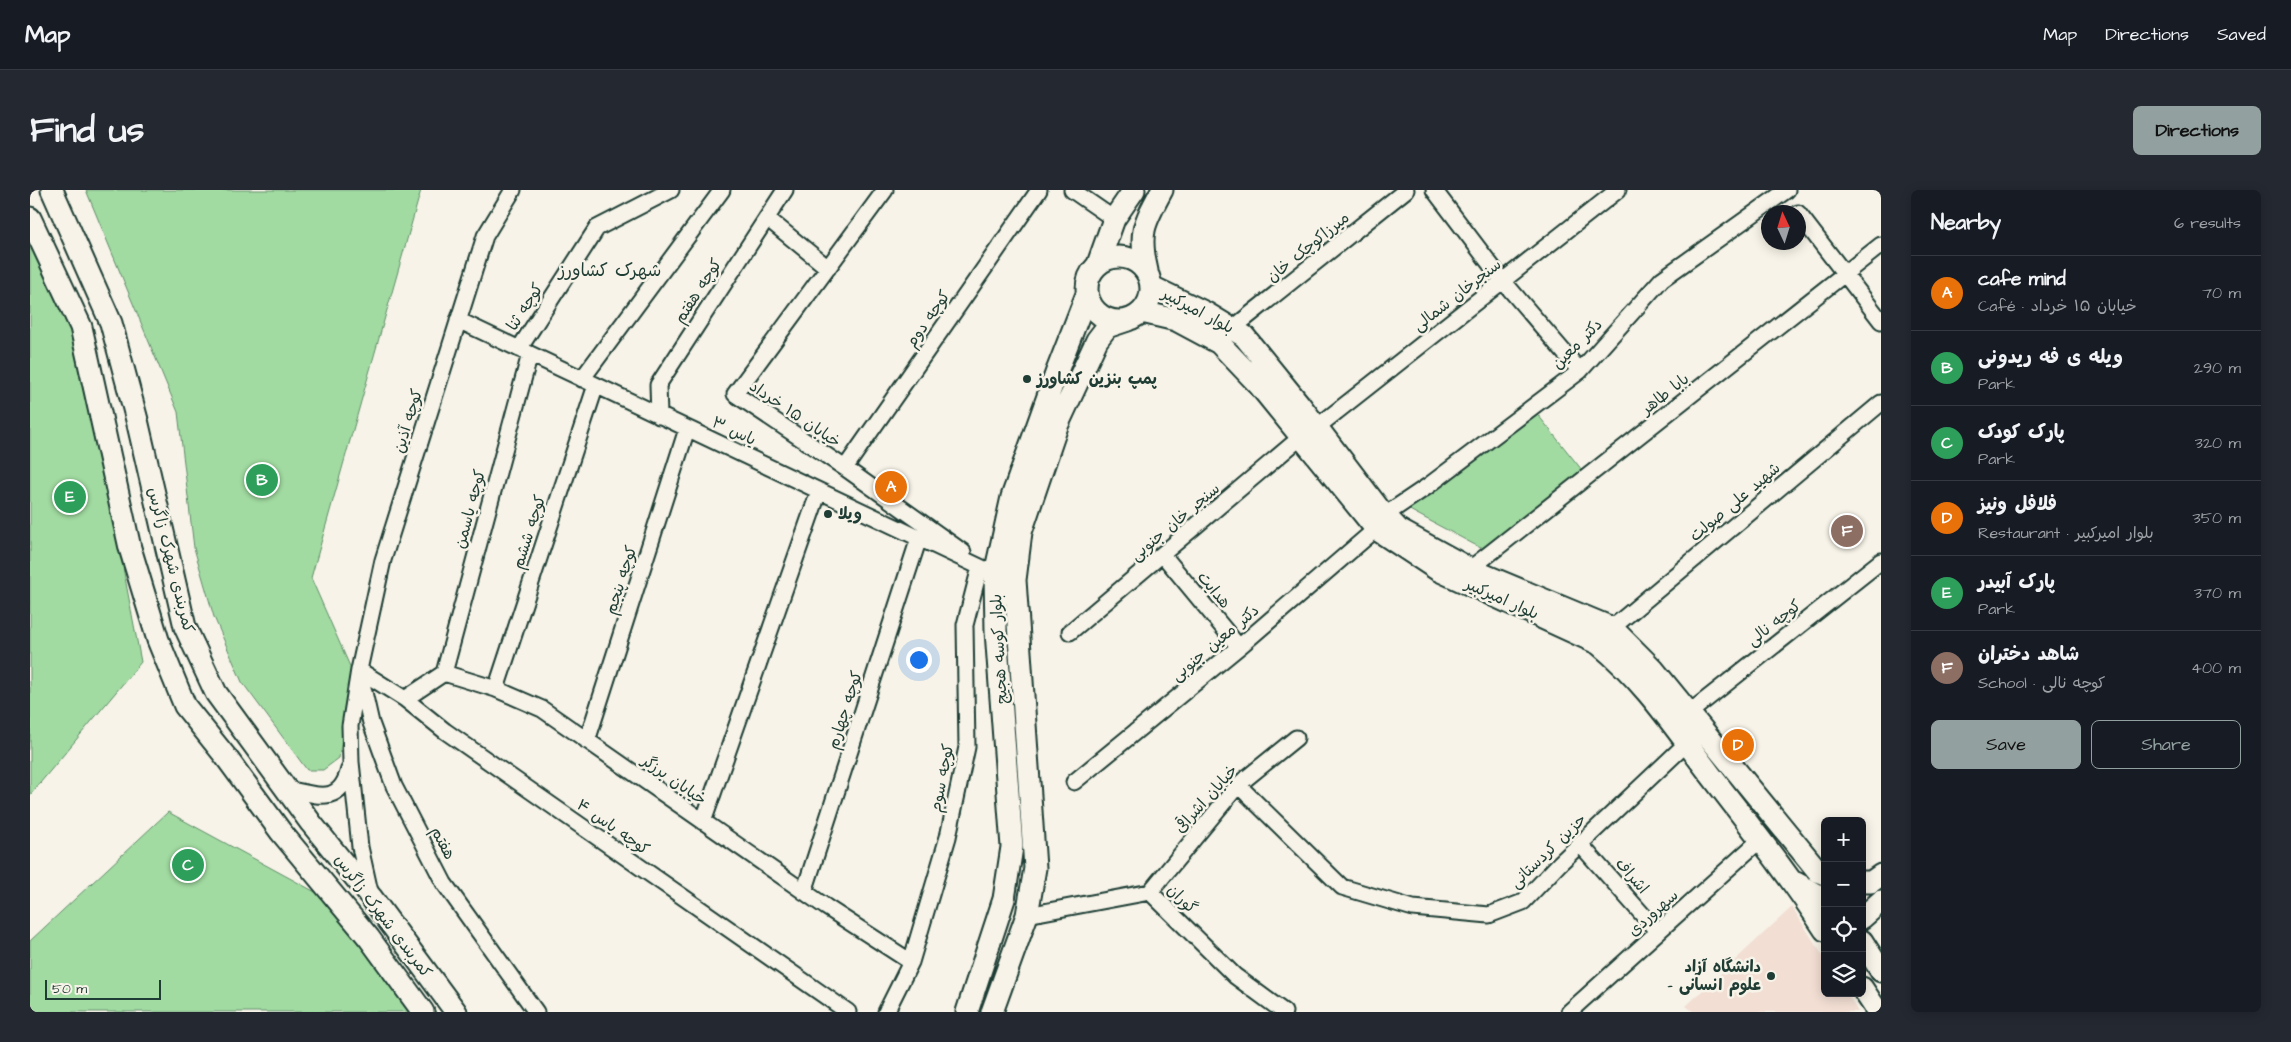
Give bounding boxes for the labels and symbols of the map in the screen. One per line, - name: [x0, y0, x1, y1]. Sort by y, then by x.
- north arrow: [1761, 205, 1806, 250]
- street label: میرزاکوچک خان: [1262, 207, 1354, 287]
- street label: سنجرخان شمالی: [1408, 253, 1506, 337]
- street label: کوچه هفتم: [669, 254, 728, 328]
- district label: شهرک کشاورز: [556, 258, 662, 283]
- street label: کوچه ثنا: [501, 279, 549, 335]
- street label: بلوار امیرکبیر: [1156, 282, 1238, 339]
- street label: کوچه دوم: [900, 286, 957, 353]
- street label: دکتر معین: [1547, 314, 1607, 374]
- place label: پمپ بنزین کشاورز: [1035, 368, 1157, 390]
- street label: بابا طاهر: [1635, 368, 1694, 421]
- marker: پمپ بنزین کشاورز: [1021, 373, 1033, 385]
- street label: خیابان ۱۵ خرداد: [745, 375, 845, 453]
- street label: کوچه آذین: [388, 386, 428, 456]
- street label: یاس ۳: [708, 411, 760, 451]
- street label: شهید علی صولت: [1685, 457, 1785, 547]
- pin: B: [246, 461, 278, 499]
- street label: کوچه یاسمن: [449, 467, 491, 551]
- pin: A: [875, 468, 907, 506]
- pin: E: [54, 478, 86, 516]
- street label: سنجر خان جنوبی: [1125, 478, 1225, 566]
- street label: کمربندی شهرک زاگرس: [142, 485, 200, 635]
- street label: کوچه ششم: [507, 492, 552, 572]
- place label: ویلا: [838, 503, 862, 525]
- marker: ویلا: [822, 508, 834, 520]
- pin: F: [1831, 512, 1863, 550]
- street label: کوچه پنجم: [600, 543, 643, 618]
- street label: هدایت: [1192, 567, 1236, 613]
- street label: بلوار امیرکبیر: [1460, 572, 1542, 625]
- street label: بلوار کوسه هجیج: [985, 593, 1013, 705]
- street label: کوچه نالی: [1742, 595, 1806, 651]
- street label: دکتر معین جنوبی: [1166, 600, 1264, 686]
- your location: [906, 647, 932, 673]
- street label: کوچه چهارم: [822, 668, 869, 752]
- pin: D: [1722, 726, 1754, 764]
- street label: کوچه سوم: [925, 742, 960, 814]
- street label: خیابان برزگر: [636, 748, 711, 810]
- street label: خیابان اشراقی: [1169, 760, 1243, 838]
- street label: کوچه یاس ۴: [572, 794, 654, 860]
- street label: حزین کردستانی: [1505, 809, 1591, 893]
- street label: هفتم: [425, 823, 461, 864]
- pin: C: [172, 846, 204, 884]
- street label: کمربندی شهرک زاگرس: [329, 850, 437, 982]
- street label: اشراف: [1610, 853, 1654, 899]
- street label: گوران: [1162, 879, 1202, 919]
- street label: سهروردی: [1623, 884, 1683, 942]
- place label: دانشگاه آزاد - علوم انسانی: [1668, 956, 1761, 997]
- marker: دانشگاه آزاد - علوم انسانی: [1765, 970, 1777, 982]
- scale bar: [45, 977, 161, 1000]

